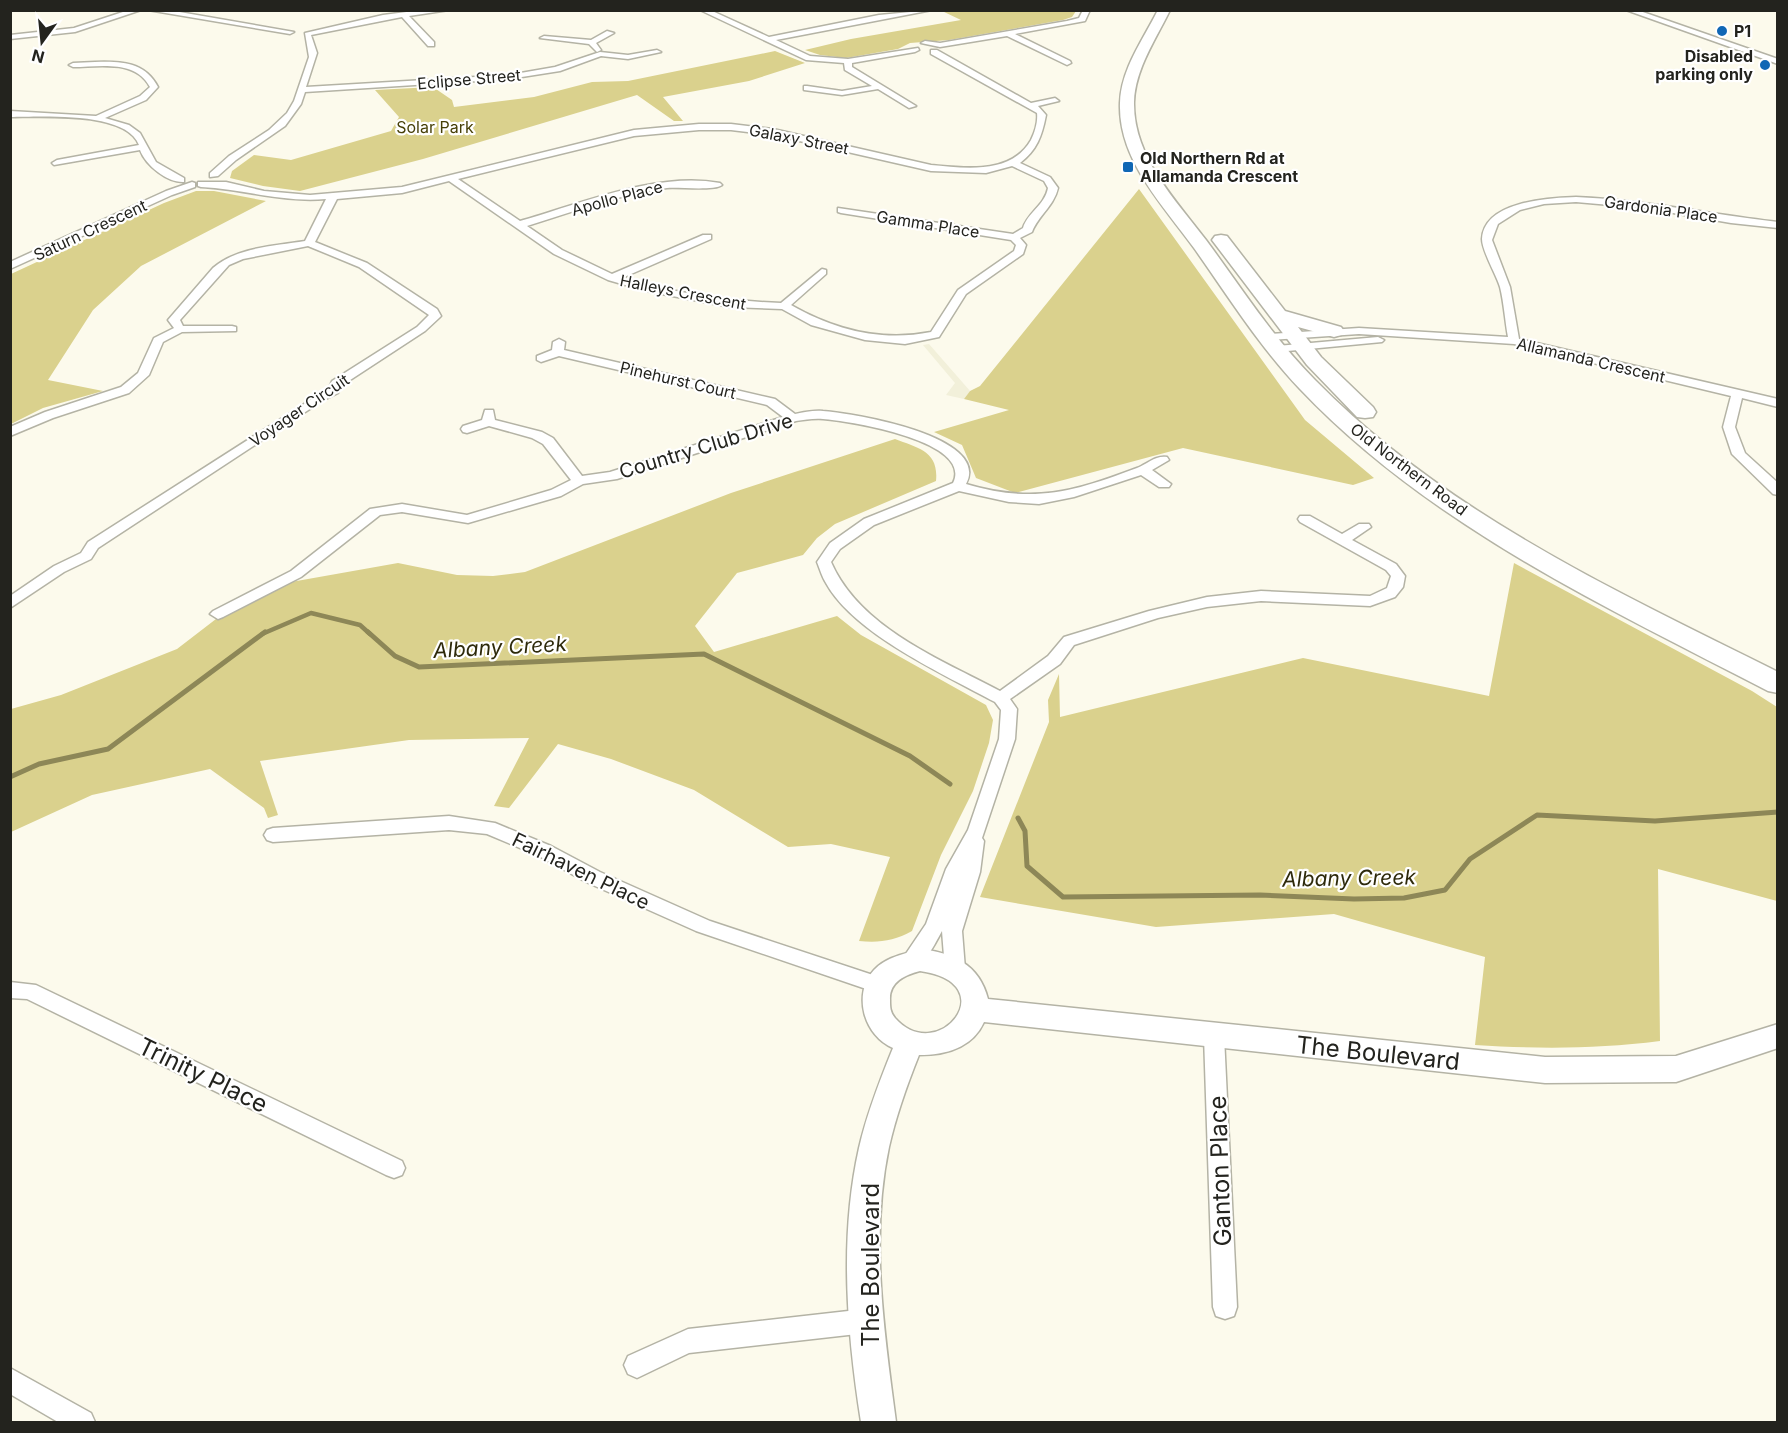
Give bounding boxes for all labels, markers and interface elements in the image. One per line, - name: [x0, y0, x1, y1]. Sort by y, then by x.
- north arrow: [12, 12, 72, 72]
- place label: P1: [1734, 21, 1751, 41]
- marker: P1: [1715, 24, 1729, 38]
- text: N: [30, 45, 47, 68]
- place label: Disabled parking only: [1655, 46, 1753, 84]
- marker: Disabled parking only: [1758, 58, 1772, 72]
- street label: Eclipse Street: [416, 65, 522, 93]
- park label: Solar Park: [396, 117, 474, 137]
- street label: Galaxy Street: [747, 120, 851, 158]
- place label: Old Northern Rd at Allamanda Crescent: [1140, 148, 1298, 186]
- marker: Old Northern Rd at Allamanda Crescent: [1121, 160, 1135, 174]
- street label: Apollo Place: [569, 176, 665, 220]
- street label: Gardonia Place: [1603, 191, 1719, 227]
- street label: Saturn Crescent: [30, 195, 150, 265]
- street label: Gamma Place: [875, 206, 981, 242]
- street label: Halleys Crescent: [618, 270, 748, 314]
- street label: Allamanda Crescent: [1515, 333, 1667, 387]
- street label: Pinehurst Court: [618, 357, 738, 403]
- street label: Voyager Circuit: [245, 369, 353, 451]
- street label: Country Club Drive: [616, 408, 796, 484]
- street label: Old Northern Road: [1347, 419, 1471, 519]
- water label: Albany Creek: [432, 631, 568, 663]
- street label: Fairhaven Place: [508, 827, 654, 915]
- water label: Albany Creek: [1281, 864, 1417, 892]
- street label: The Boulevard: [1295, 1030, 1461, 1076]
- street label: Trinity Place: [134, 1031, 272, 1119]
- street label: Ganton Place: [1203, 1095, 1237, 1247]
- street label: The Boulevard: [856, 1183, 885, 1347]

